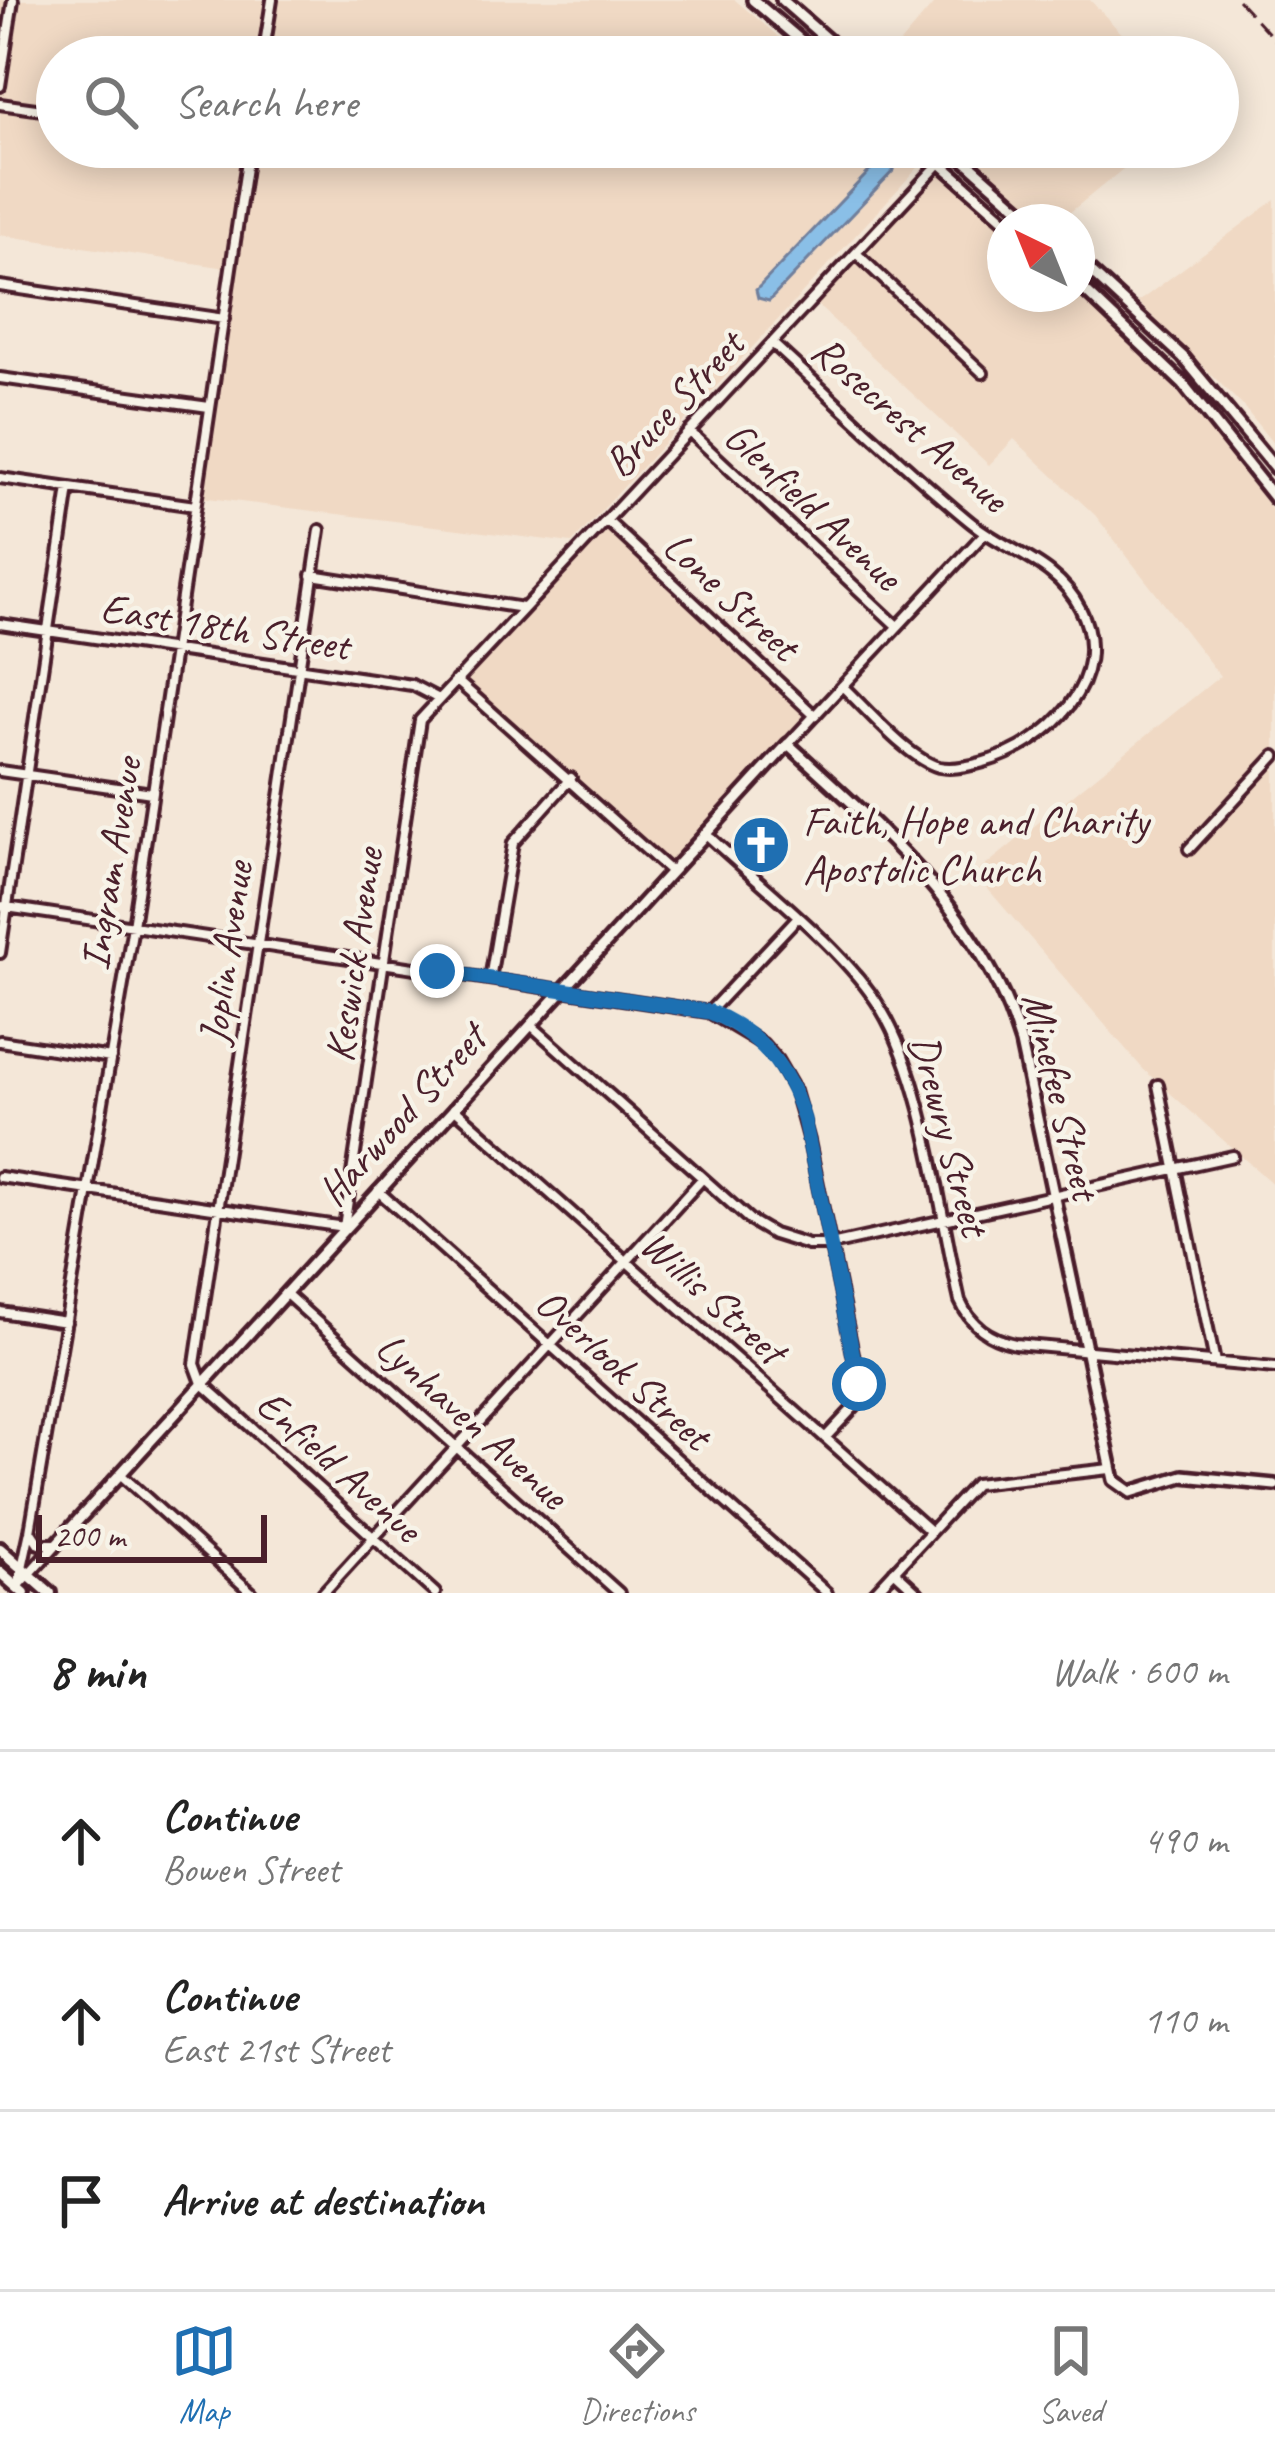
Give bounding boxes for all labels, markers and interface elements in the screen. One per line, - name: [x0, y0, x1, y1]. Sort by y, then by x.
- search box: [36, 36, 1239, 168]
- icon: search: [78, 69, 144, 135]
- text: Search here: [174, 74, 357, 131]
- north arrow: [987, 204, 1095, 312]
- street label: Bruce Street: [593, 316, 758, 489]
- street label: Rosecrest Avenue: [801, 324, 1021, 525]
- street label: Glenfield Avenue: [713, 410, 915, 603]
- street label: Lone Street: [652, 520, 813, 675]
- street label: East 18th Street: [97, 581, 357, 673]
- street label: Ingram Avenue: [68, 751, 154, 974]
- place label: Faith, Hope and Charity Apostolic Church: [803, 795, 1152, 896]
- church icon: Faith, Hope and Charity Apostolic Church: [730, 814, 792, 876]
- street label: Keswick Avenue: [313, 843, 396, 1065]
- street label: Joplin Avenue: [187, 856, 265, 1050]
- route end: [410, 944, 464, 998]
- street label: Minefee Street: [1010, 987, 1113, 1209]
- street label: Harwood Street: [306, 1009, 501, 1217]
- street label: Drewry Street: [897, 1029, 1002, 1245]
- street label: Willis Street: [629, 1218, 800, 1379]
- street label: Overlook Street: [524, 1276, 725, 1464]
- street label: Lynhaven Avenue: [365, 1321, 581, 1522]
- route start: [832, 1357, 886, 1411]
- street label: Enfield Avenue: [245, 1378, 435, 1556]
- scale bar: [36, 1509, 267, 1562]
- text: 200 m: [54, 1515, 125, 1557]
- text: 8 min: [48, 1639, 146, 1703]
- text: Walk · 600 m: [1051, 1647, 1227, 1696]
- text: Continue: [162, 1788, 296, 1845]
- icon: ahead: [48, 1808, 114, 1874]
- text: 490 m: [1143, 1816, 1227, 1865]
- text: Bowen Street: [162, 1845, 340, 1894]
- text: Continue: [162, 1968, 296, 2025]
- icon: ahead: [48, 1988, 114, 2054]
- text: 110 m: [1143, 1996, 1227, 2045]
- text: East 21st Street: [162, 2025, 390, 2074]
- icon: arrive: [48, 2168, 114, 2234]
- text: Arrive at destination: [162, 2172, 484, 2229]
- tab: Map: [171, 2318, 237, 2432]
- tab: Directions: [580, 2318, 695, 2432]
- tab: Saved: [1038, 2318, 1104, 2432]

